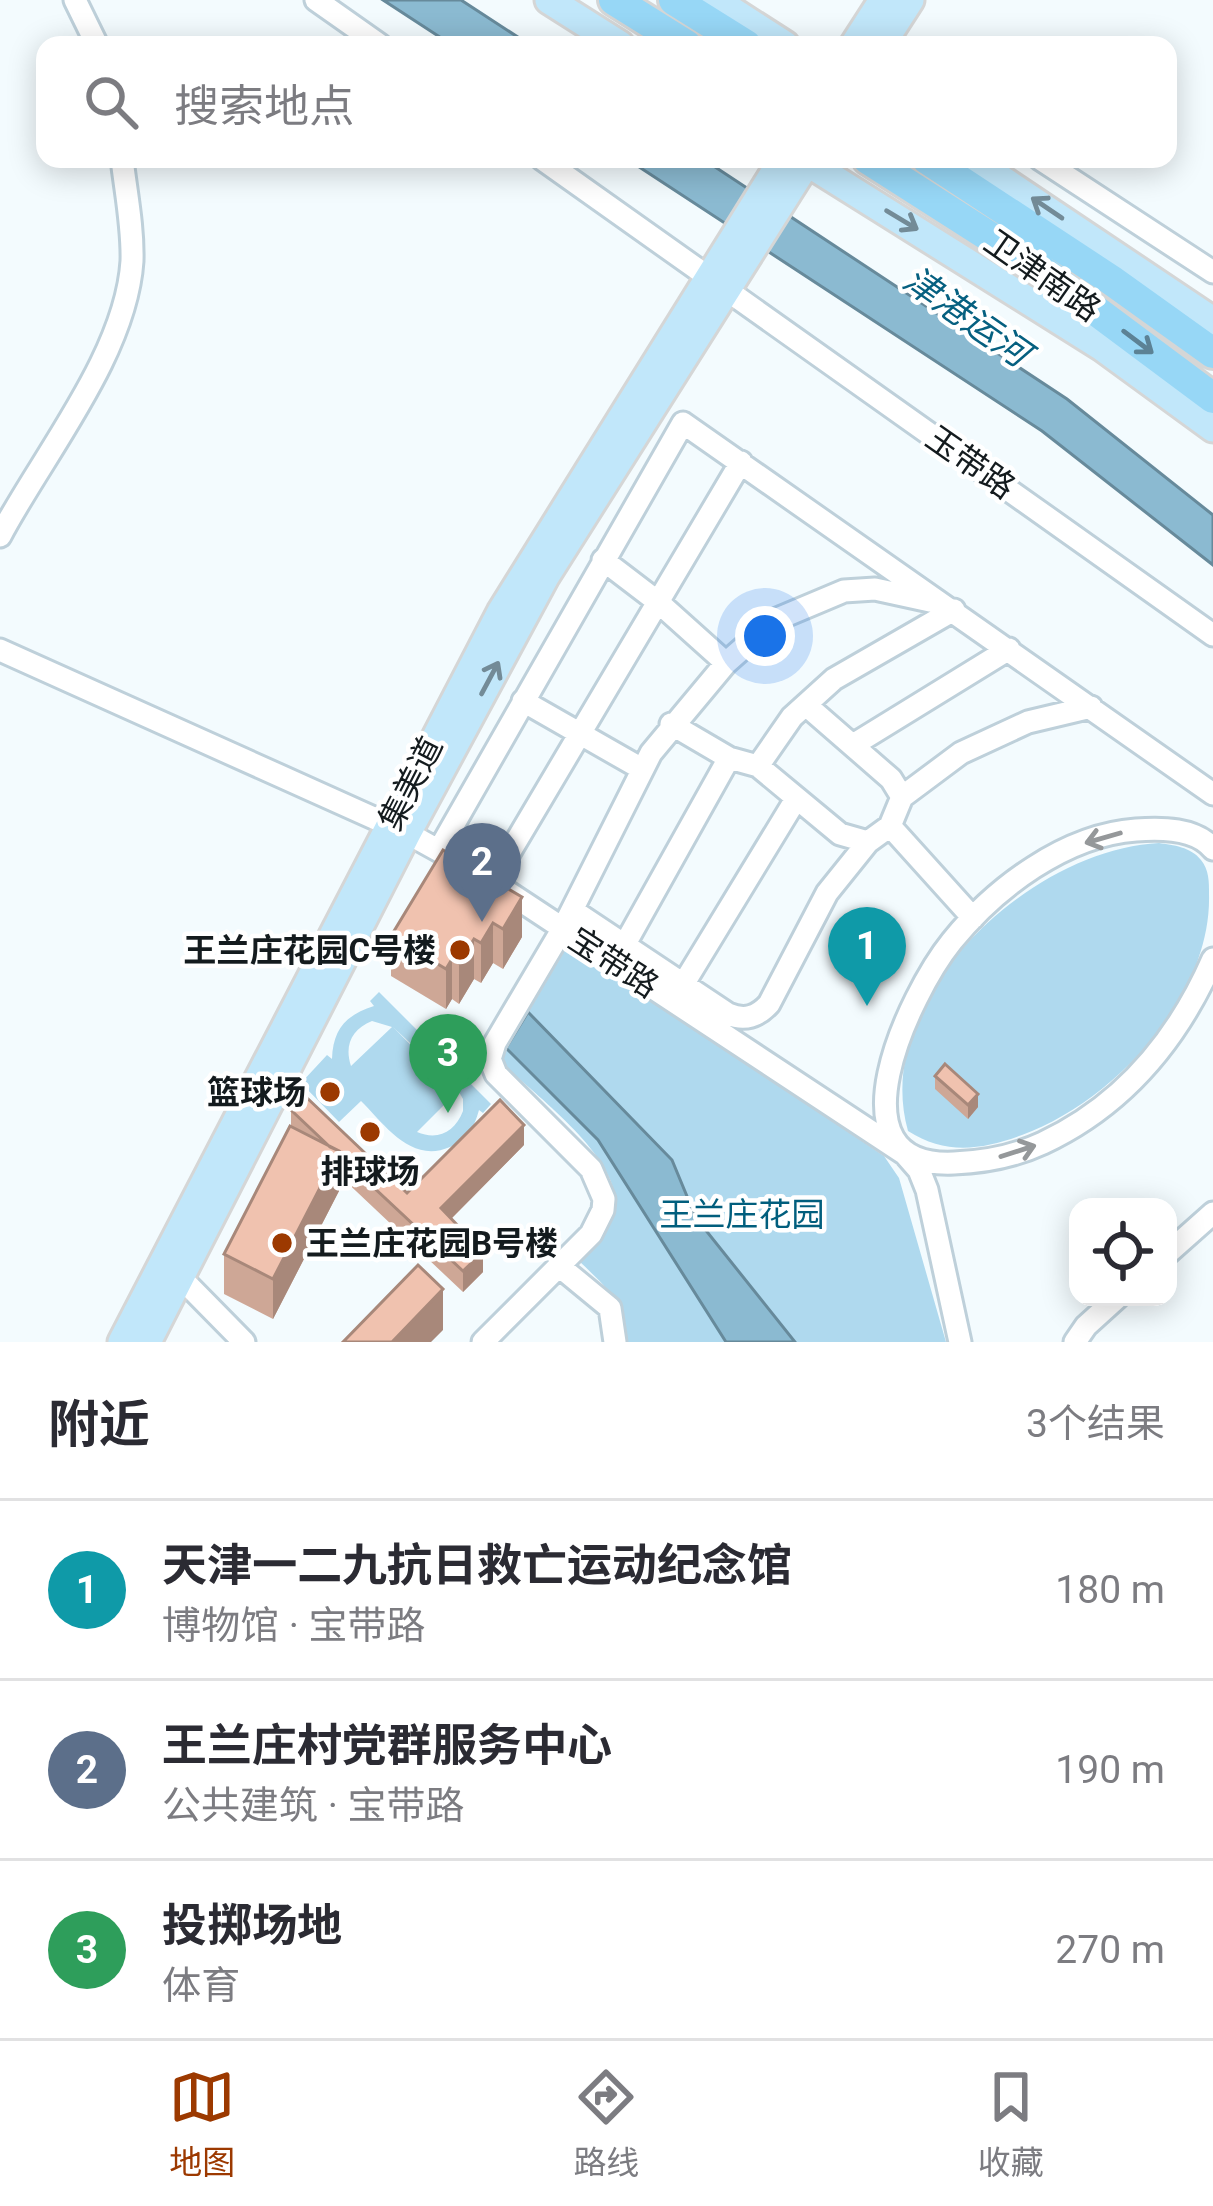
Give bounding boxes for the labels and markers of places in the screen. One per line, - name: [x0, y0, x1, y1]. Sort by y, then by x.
- pin: 2: [443, 823, 521, 922]
- pin: 1: [828, 907, 906, 1006]
- place label: 王兰庄花园C号楼: [183, 931, 436, 970]
- marker: 王兰庄花园C号楼: [447, 937, 473, 963]
- pin: 3: [409, 1014, 487, 1113]
- place label: 篮球场: [207, 1073, 306, 1112]
- marker: 篮球场: [317, 1079, 343, 1105]
- marker: 排球场: [357, 1119, 383, 1145]
- place label: 排球场: [321, 1152, 420, 1191]
- place label: 王兰庄花园B号楼: [306, 1224, 558, 1263]
- marker: 王兰庄花园B号楼: [269, 1230, 295, 1256]

